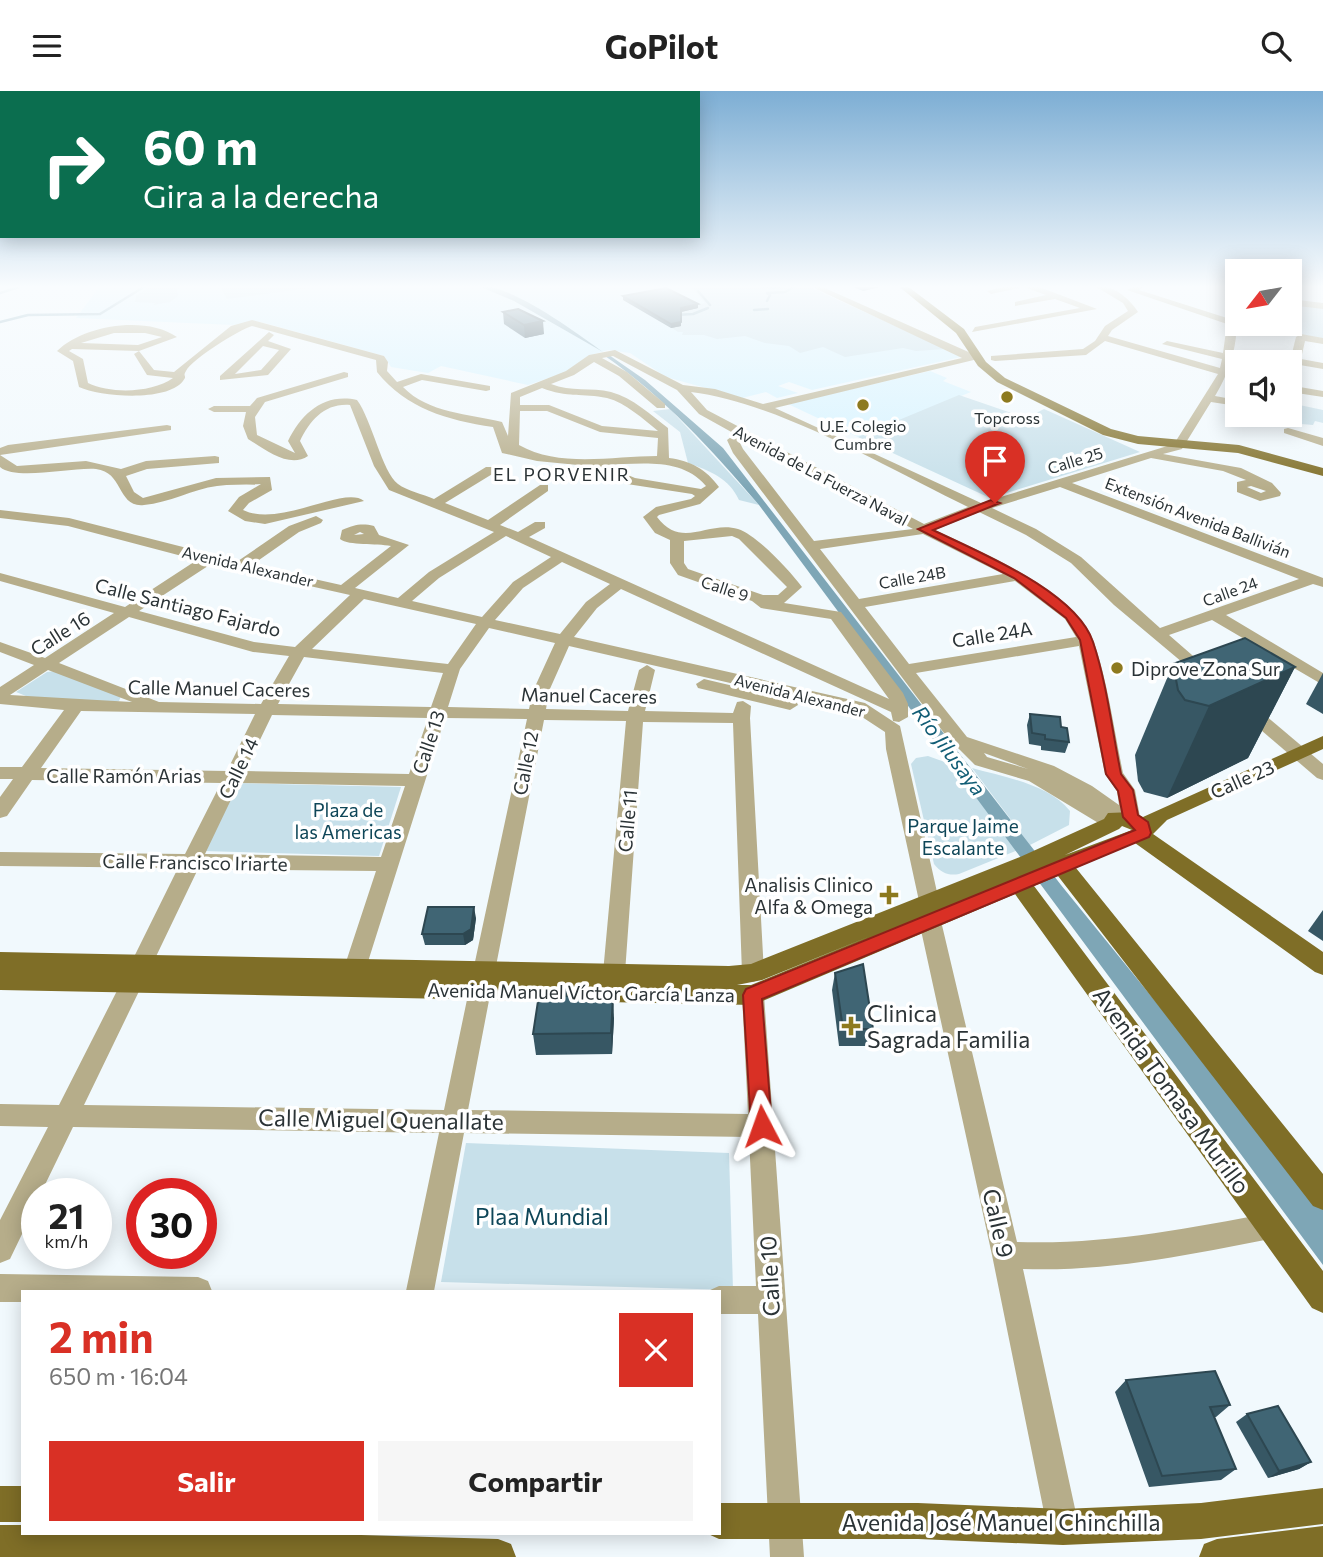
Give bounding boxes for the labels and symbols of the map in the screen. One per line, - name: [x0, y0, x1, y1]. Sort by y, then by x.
- north arrow: [1225, 259, 1302, 336]
- marker: Topcross: [999, 389, 1015, 405]
- marker: U.E. Colegio Cumbre: [855, 397, 871, 413]
- place label: Topcross: [974, 408, 1040, 427]
- place label: U.E. Colegio Cumbre: [820, 416, 906, 453]
- street label: Avenida de La Fuerza Naval: [730, 421, 912, 529]
- pin: [965, 431, 1025, 503]
- street label: Calle 25: [1045, 443, 1105, 477]
- district label: EL PORVENIR: [493, 463, 631, 485]
- street label: Extensión Avenida Ballivián: [1103, 473, 1293, 561]
- street label: Avenida Alexander: [180, 542, 316, 591]
- street label: Calle 24B: [877, 562, 947, 592]
- street label: Calle 9: [699, 571, 751, 605]
- street label: Calle 24: [1200, 572, 1260, 610]
- street label: Calle Santiago Fajardo: [93, 573, 283, 641]
- street label: Calle 16: [26, 606, 94, 660]
- street label: Calle 24A: [950, 616, 1034, 652]
- place label: Diprove Zona Sur: [1131, 657, 1281, 680]
- marker: Diprove Zona Sur: [1109, 660, 1125, 676]
- street label: Avenida Alexander: [732, 670, 868, 721]
- street label: Calle Manuel Caceres: [128, 675, 310, 701]
- street label: Manuel Caceres: [521, 682, 657, 708]
- water label: Río Jilusaya: [908, 700, 992, 800]
- street label: Calle 13: [407, 707, 449, 777]
- street label: Calle 12: [508, 729, 542, 797]
- street label: Calle 14: [213, 733, 263, 803]
- street label: Calle 23: [1206, 755, 1278, 803]
- street label: Calle Ramón Arias: [46, 764, 202, 787]
- street label: Calle 11: [613, 789, 641, 853]
- park label: Plaza de las Americas: [294, 798, 402, 843]
- park label: Parque Jaime Escalante: [907, 814, 1019, 859]
- street label: Calle Francisco Iriarte: [102, 849, 288, 875]
- place label: Analisis Clinico Alfa & Omega: [744, 873, 873, 918]
- marker: Analisis Clinico Alfa & Omega: [879, 885, 899, 905]
- street label: Avenida Manuel Víctor García Lanza: [427, 978, 735, 1006]
- street label: Avenida Tomasa Murillo: [1088, 981, 1256, 1199]
- place label: Clinica Sagrada Familia: [867, 999, 1030, 1053]
- marker: Clinica Sagrada Familia: [841, 1016, 861, 1036]
- position arrow: [725, 1089, 799, 1163]
- street label: Calle Miguel Quenallate: [258, 1103, 504, 1135]
- speed limit sign: 30: [126, 1178, 217, 1269]
- street label: Calle 9: [977, 1186, 1021, 1260]
- park label: Plaa Mundial: [475, 1202, 609, 1230]
- street label: Calle 10: [753, 1235, 785, 1317]
- street label: Avenida José Manuel Chinchilla: [842, 1508, 1160, 1536]

